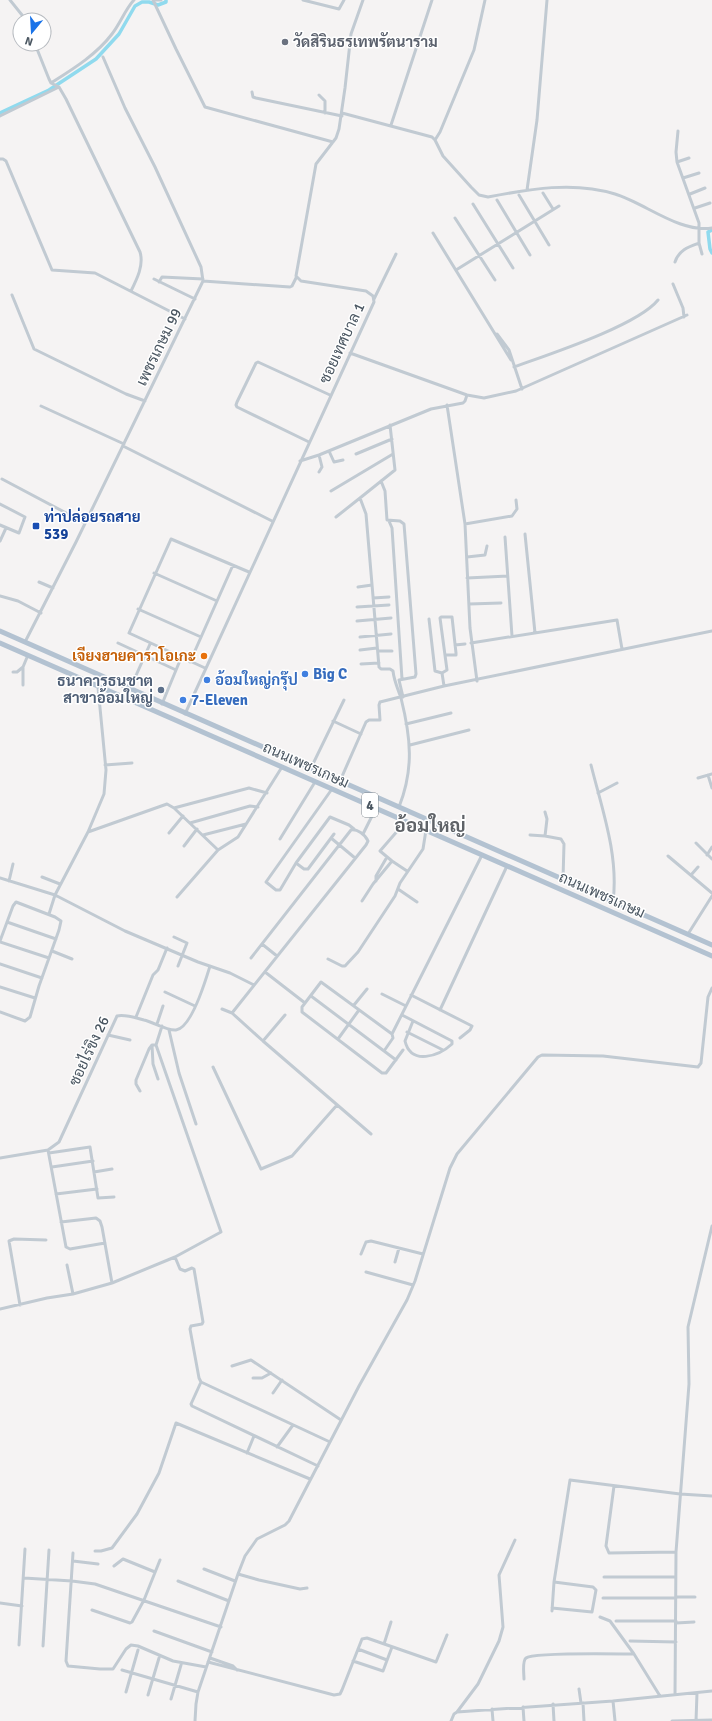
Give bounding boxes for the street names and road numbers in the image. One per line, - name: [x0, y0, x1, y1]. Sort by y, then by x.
- street label: ซอยเทศบาล 1: [315, 300, 369, 386]
- street label: เพชรเกษม 99: [133, 305, 185, 389]
- street label: ถนนเพชรเกษม: [260, 738, 352, 792]
- road number: 4: [362, 793, 378, 817]
- street label: ถนนเพชรเกษม: [556, 868, 648, 922]
- street label: ซอยไร่ขิง 26: [64, 1013, 113, 1089]

